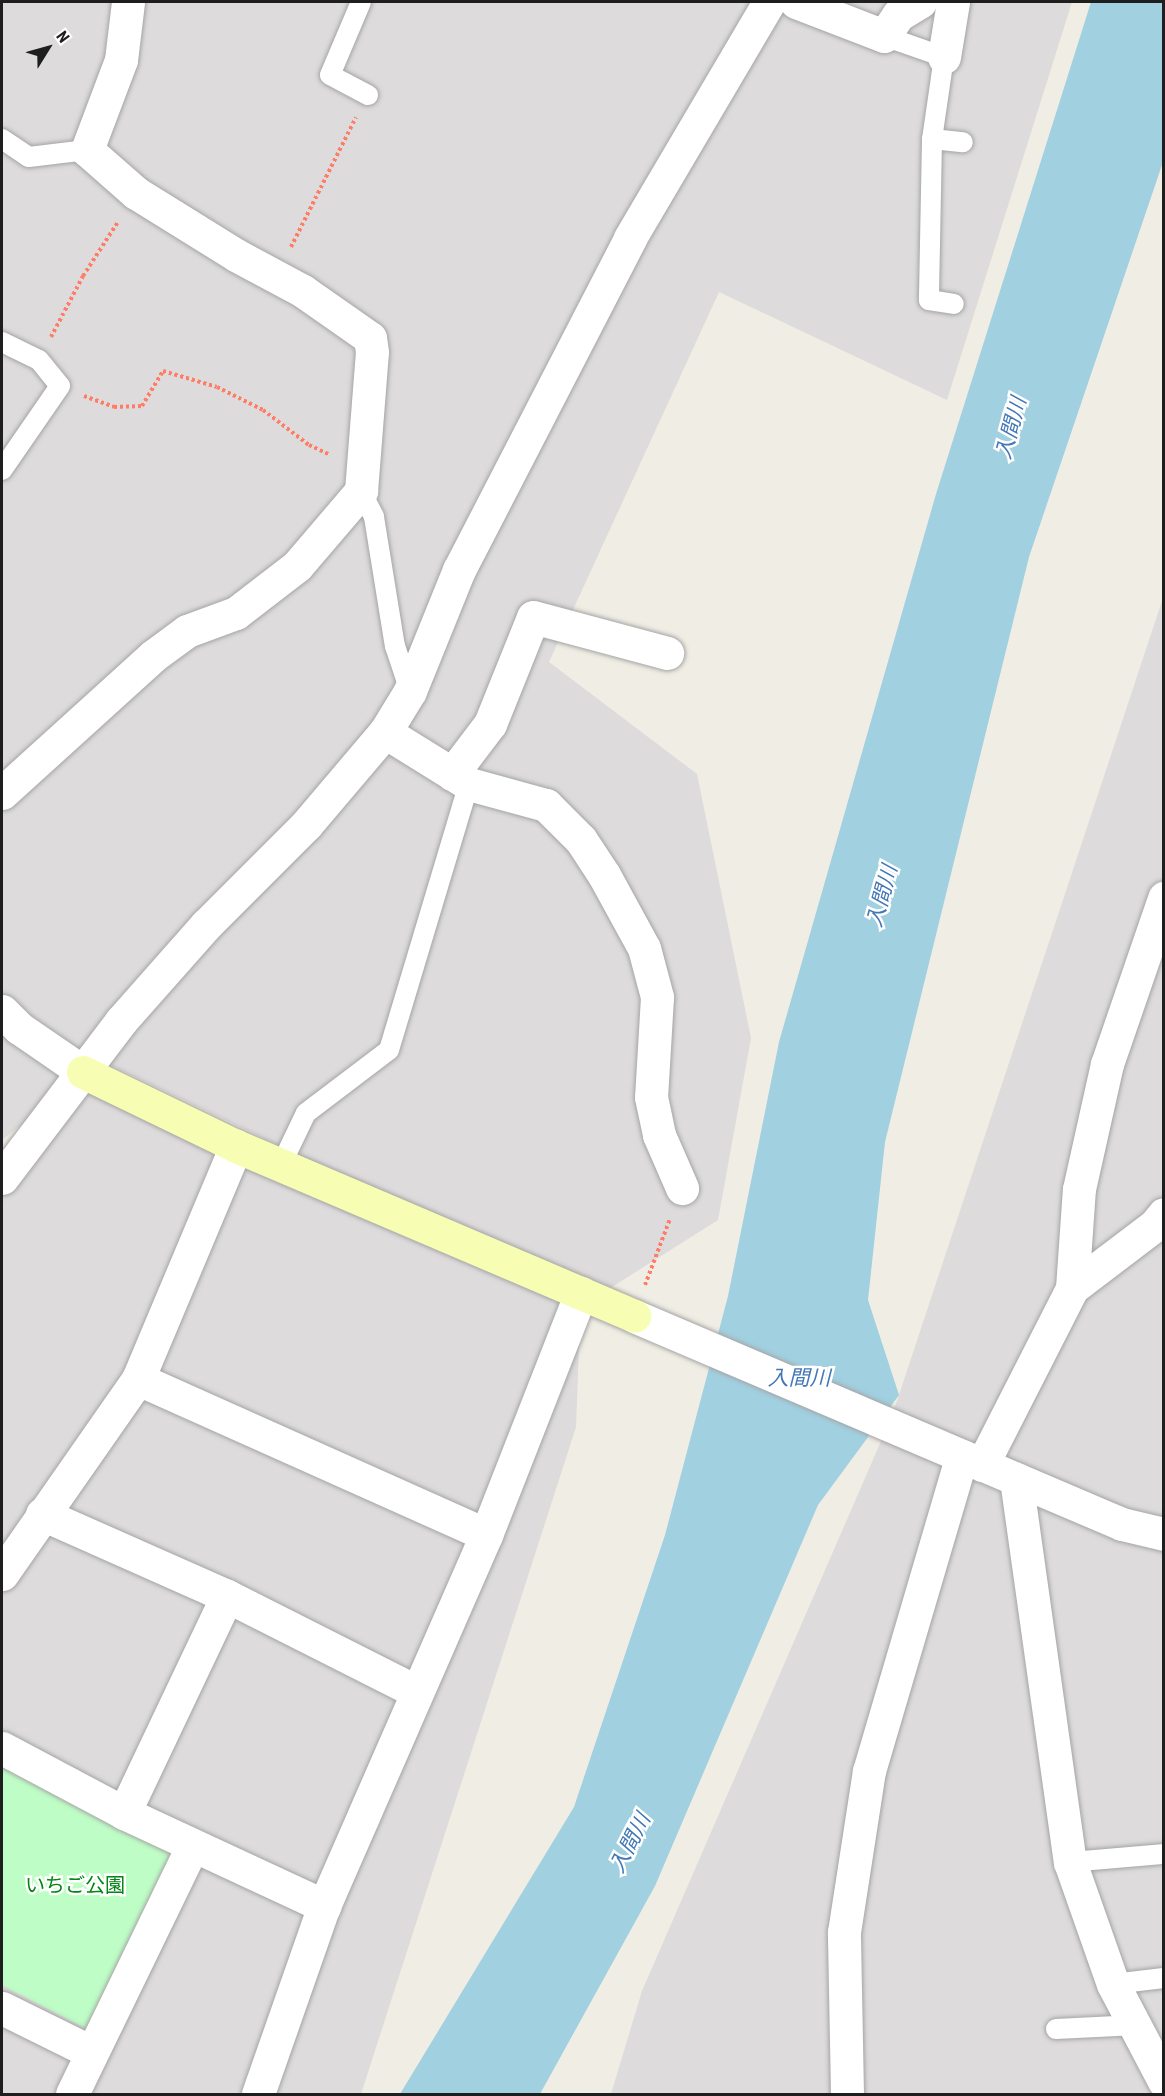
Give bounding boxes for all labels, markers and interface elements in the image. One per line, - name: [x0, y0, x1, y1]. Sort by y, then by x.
- north arrow: [18, 18, 78, 78]
- text: N: [52, 27, 73, 46]
- water label: 入間川: [991, 394, 1031, 462]
- water label: 入間川: [862, 862, 902, 930]
- water label: 入間川: [768, 1365, 830, 1391]
- water label: 入間川: [604, 1809, 656, 1877]
- park label: いちご公園: [25, 1873, 125, 1897]

